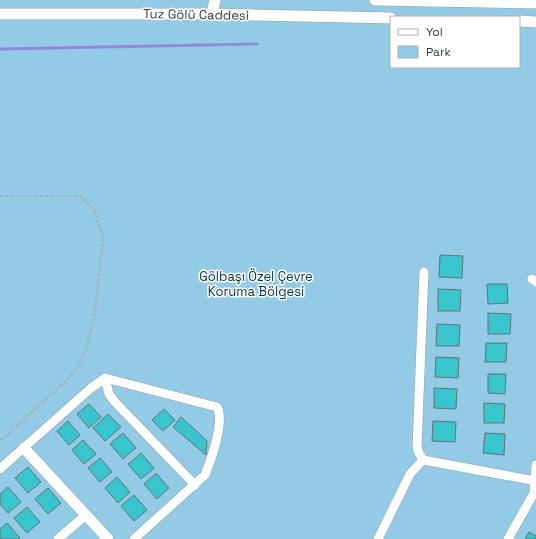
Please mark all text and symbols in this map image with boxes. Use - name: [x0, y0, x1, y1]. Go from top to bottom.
- street label: Tuz Gölü Caddesi: [143, 5, 249, 24]
- legend: [390, 16, 520, 68]
- text: Yol: [426, 24, 443, 40]
- text: Park: [426, 44, 451, 60]
- park label: Gölbaşı Özel Çevre Koruma Bölgesi: [199, 268, 313, 300]

